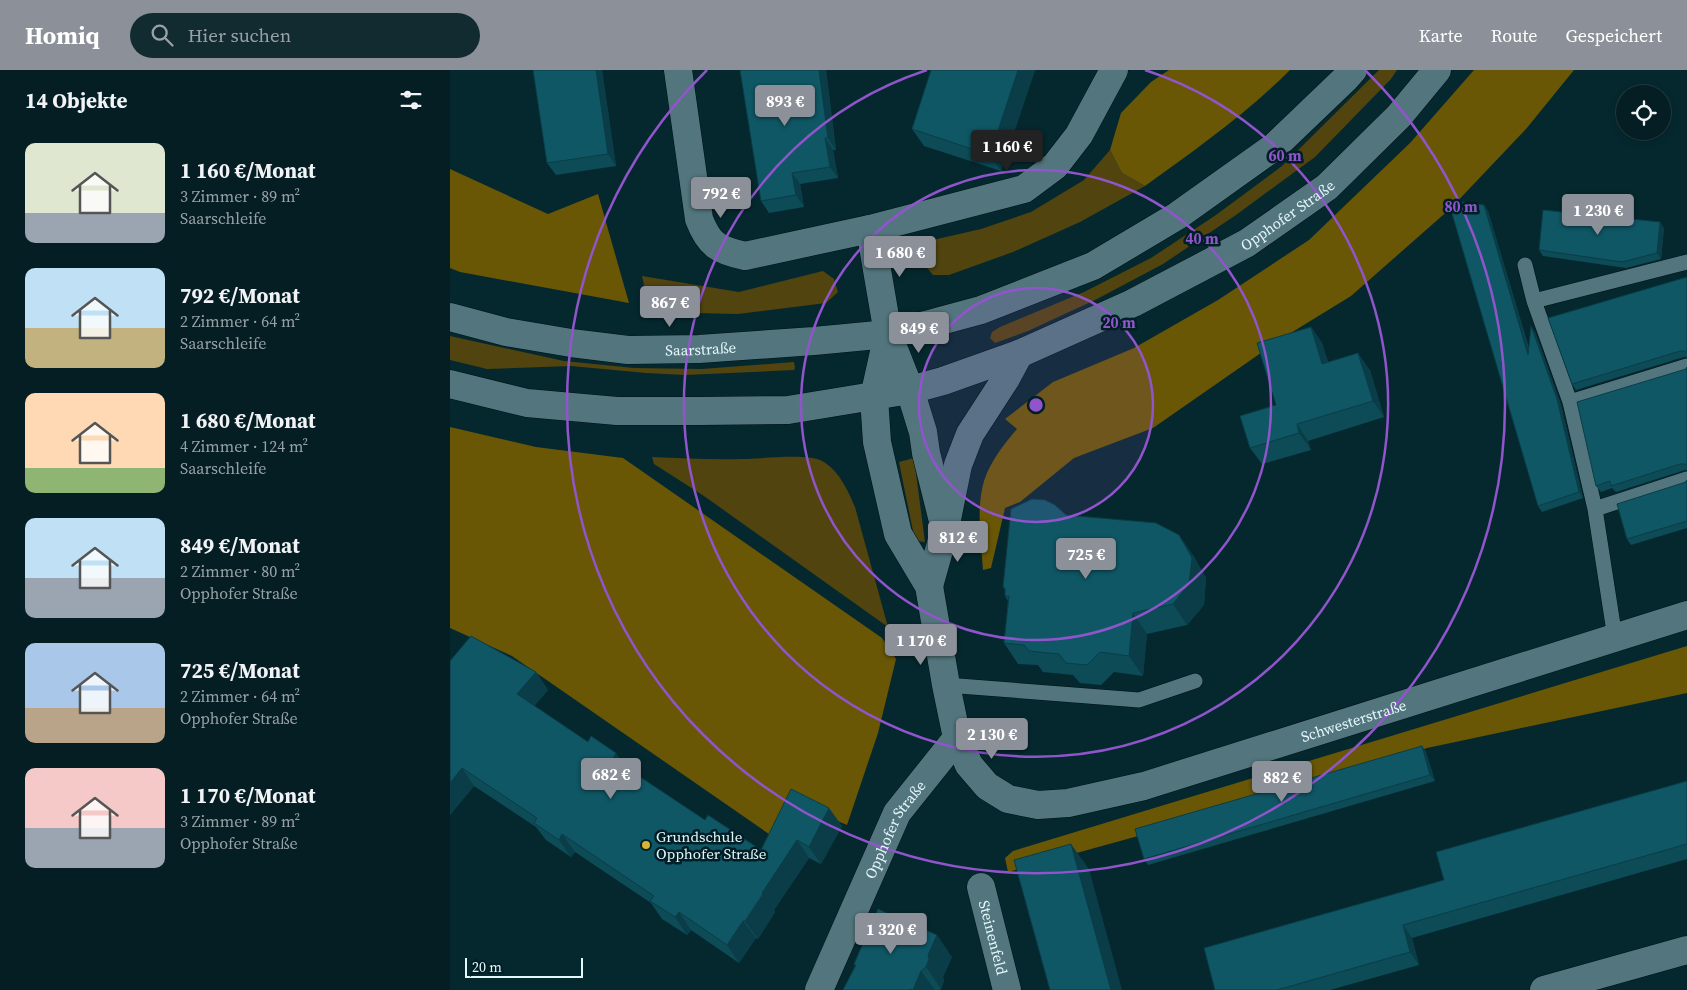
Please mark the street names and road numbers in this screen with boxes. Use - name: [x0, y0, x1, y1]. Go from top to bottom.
- street label: Opphofer Straße: [1237, 175, 1339, 255]
- street label: Saarstraße: [665, 336, 737, 360]
- street label: Schwesterstraße: [1298, 694, 1409, 747]
- street label: Opphofer Straße: [859, 775, 930, 882]
- street label: Steinenfeld: [974, 898, 1013, 977]

